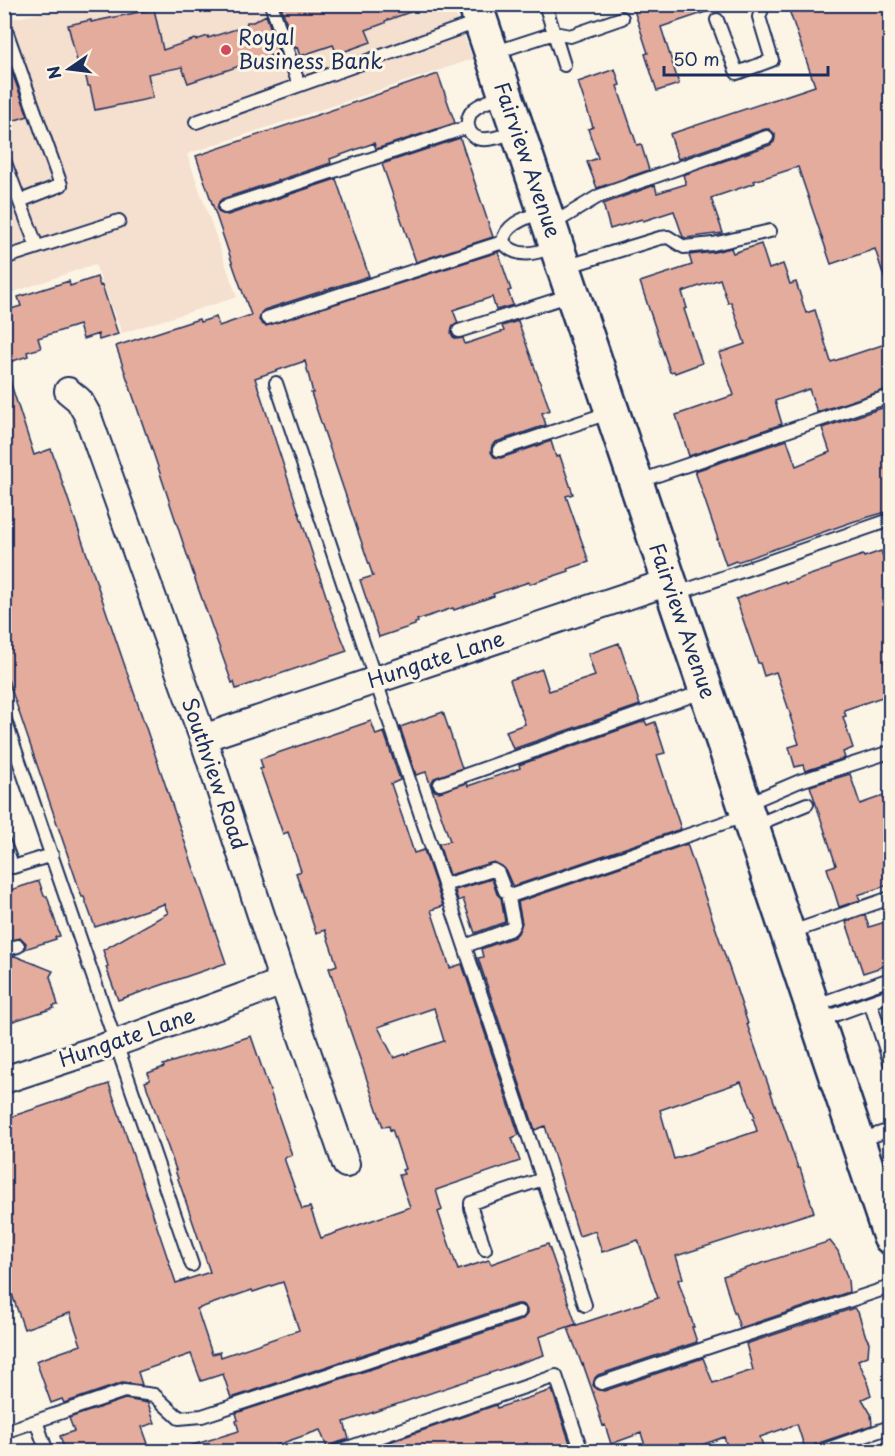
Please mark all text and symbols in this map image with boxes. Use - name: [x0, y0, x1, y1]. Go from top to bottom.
- place label: Royal Business Bank: [238, 20, 383, 76]
- north arrow: [39, 39, 99, 99]
- scale bar: [664, 39, 828, 77]
- marker: Royal Business Bank: [219, 43, 233, 57]
- text: 50 m: [673, 45, 720, 72]
- text: N: [40, 64, 67, 82]
- street label: Fairview Avenue: [487, 77, 571, 242]
- street label: Fairview Avenue: [642, 538, 726, 703]
- street label: Hungate Lane: [363, 621, 508, 695]
- street label: Southview Road: [175, 693, 257, 854]
- street label: Hungate Lane: [54, 998, 199, 1074]

